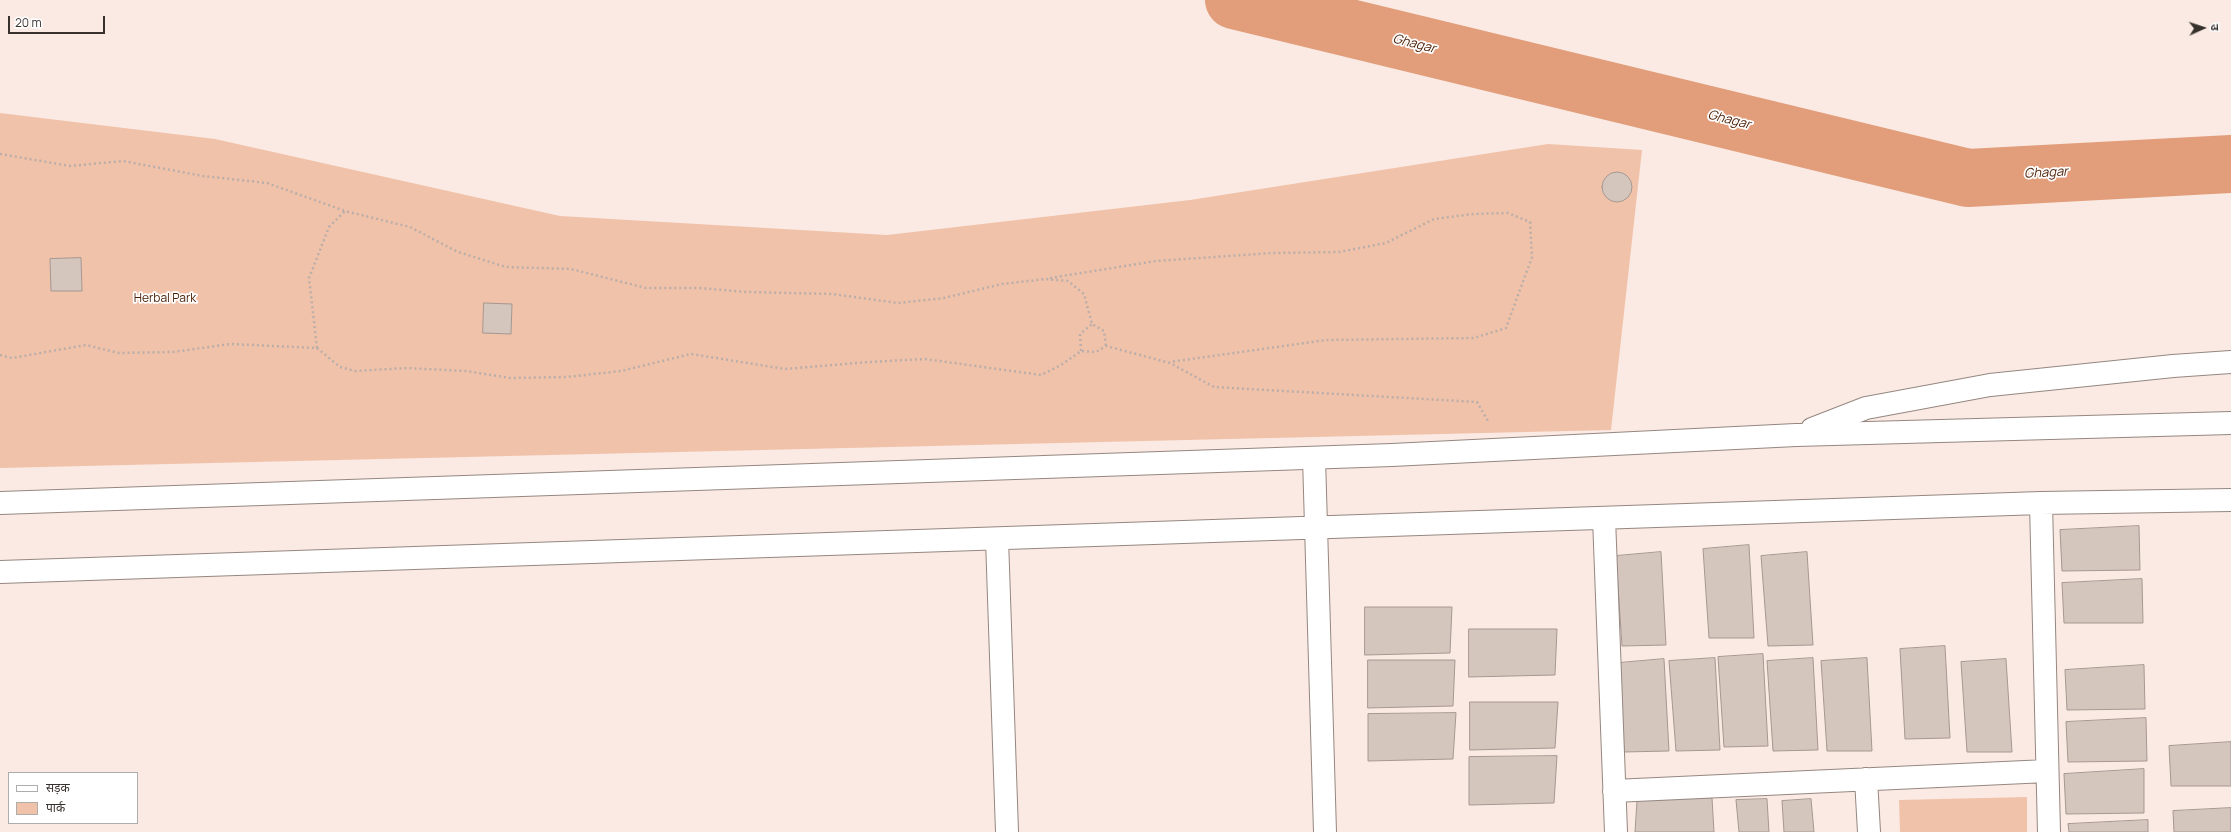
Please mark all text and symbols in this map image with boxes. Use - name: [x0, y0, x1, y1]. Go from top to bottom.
- scale bar: [10, 8, 107, 34]
- north arrow: [2183, 8, 2223, 48]
- text: 20 m: [15, 14, 42, 31]
- text: उ: [2208, 24, 2223, 31]
- water label: Ghagar: [1391, 31, 1437, 57]
- water label: Ghagar: [1706, 107, 1752, 133]
- water label: Ghagar: [2024, 164, 2068, 182]
- park label: Herbal Park: [134, 292, 196, 306]
- legend: [8, 772, 138, 824]
- text: सड़क: [46, 779, 70, 796]
- text: पार्क: [46, 799, 65, 816]

